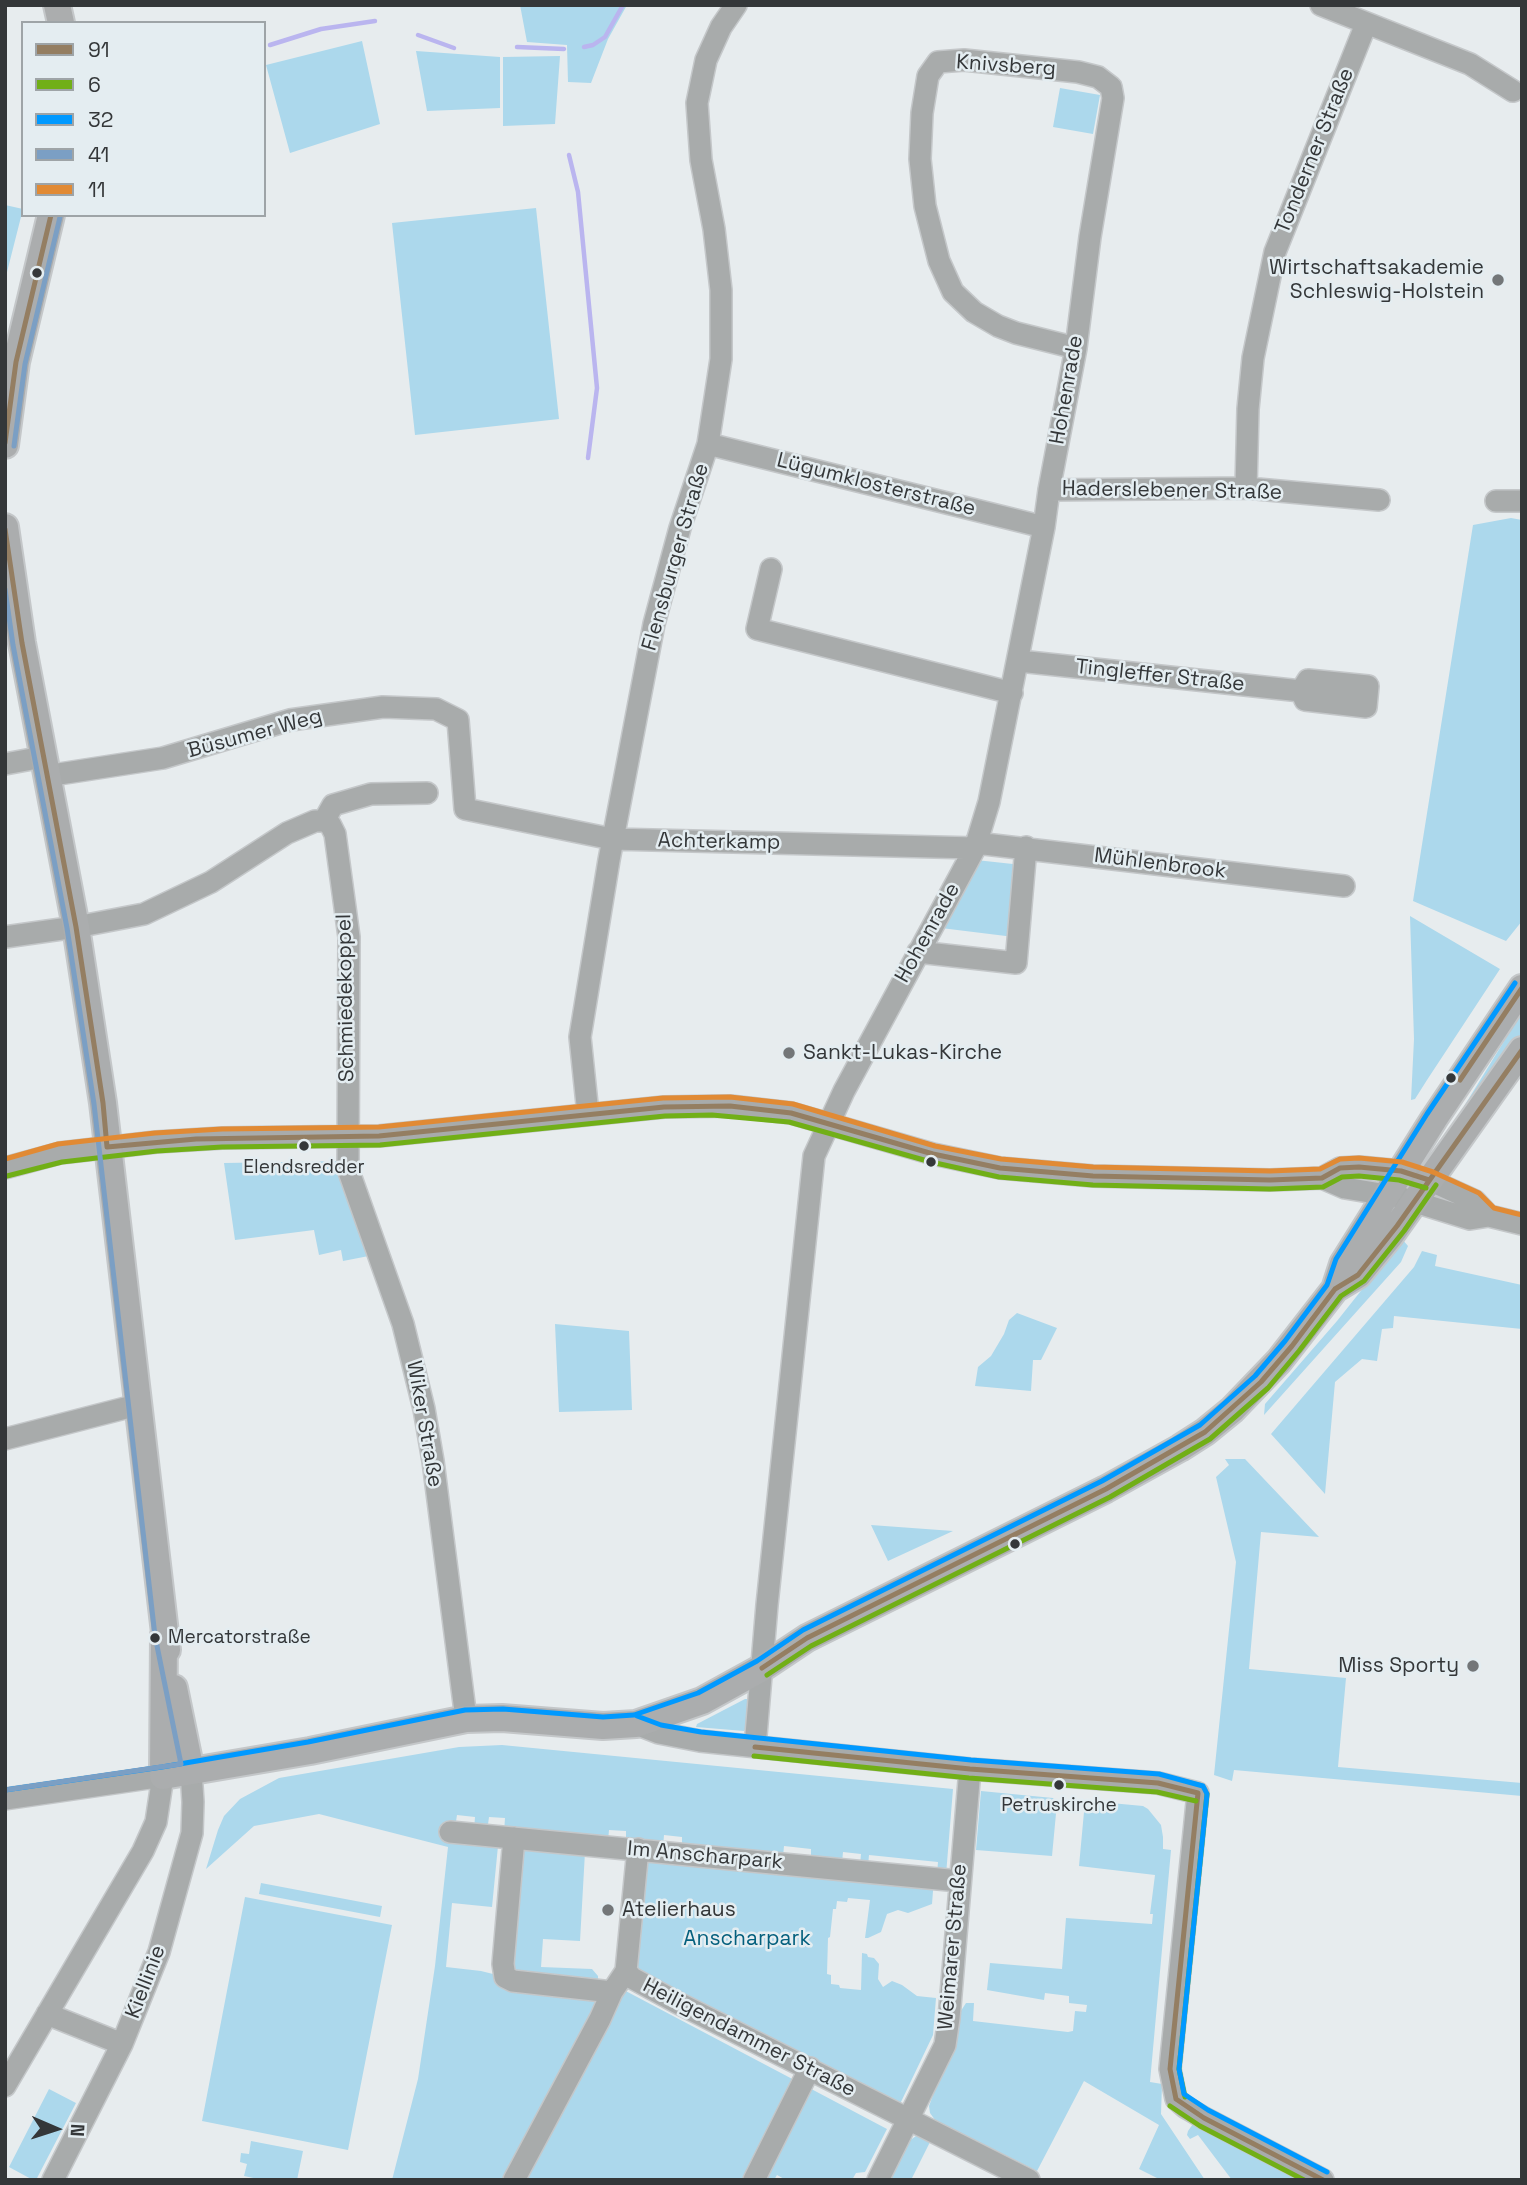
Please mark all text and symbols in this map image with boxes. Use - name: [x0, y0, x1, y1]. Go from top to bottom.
- legend: [21, 21, 266, 217]
- text: 91: [88, 36, 110, 63]
- street label: Knivsberg: [955, 50, 1057, 82]
- street label: Tonderner Straße: [1270, 65, 1360, 237]
- text: 6: [88, 71, 101, 98]
- text: 32: [88, 106, 113, 133]
- text: 41: [88, 141, 109, 168]
- text: 11: [88, 176, 106, 203]
- place label: Wirtschaftsakademie Schleswig-Holstein: [1269, 255, 1484, 305]
- unlabelled marker: [30, 266, 44, 280]
- marker: Wirtschaftsakademie Schleswig-Holstein: [1490, 272, 1506, 288]
- street label: Hohenrade: [1045, 334, 1089, 446]
- street label: Lügumklosterstraße: [774, 448, 978, 522]
- street label: Flensburger Straße: [637, 460, 715, 654]
- street label: Haderslebener Straße: [1062, 476, 1282, 506]
- street label: Tingleffer Straße: [1074, 655, 1246, 697]
- street label: Büsumer Weg: [185, 704, 325, 764]
- street label: Achterkamp: [657, 828, 781, 856]
- street label: Mühlenbrook: [1093, 843, 1227, 885]
- street label: Hohenrade: [890, 879, 966, 987]
- street label: Schmiedekoppel: [332, 914, 360, 1082]
- place label: Sankt-Lukas-Kirche: [803, 1040, 1002, 1066]
- marker: Sankt-Lukas-Kirche: [781, 1045, 797, 1061]
- unlabelled marker: [1444, 1071, 1458, 1085]
- marker: Elendsredder: [297, 1139, 311, 1153]
- unlabelled marker: [924, 1155, 938, 1169]
- place label: Elendsredder: [243, 1157, 365, 1179]
- street label: Wiker Straße: [400, 1359, 448, 1489]
- unlabelled marker: [1008, 1537, 1022, 1551]
- place label: Mercatorstraße: [168, 1627, 311, 1649]
- marker: Mercatorstraße: [148, 1631, 162, 1645]
- place label: Miss Sporty: [1338, 1653, 1459, 1679]
- marker: Miss Sporty: [1465, 1658, 1481, 1674]
- marker: Petruskirche: [1052, 1778, 1066, 1792]
- place label: Petruskirche: [1001, 1795, 1117, 1817]
- street label: Im Anscharpark: [626, 1837, 784, 1875]
- street label: Weimarer Straße: [933, 1863, 973, 2031]
- place label: Atelierhaus: [622, 1897, 736, 1923]
- marker: Atelierhaus: [600, 1902, 616, 1918]
- park label: Anscharpark: [683, 1926, 811, 1952]
- street label: Kiellinie: [121, 1942, 171, 2022]
- street label: Heiligendammer Straße: [638, 1973, 860, 2103]
- north arrow: [21, 2094, 91, 2164]
- text: N: [65, 2123, 90, 2137]

